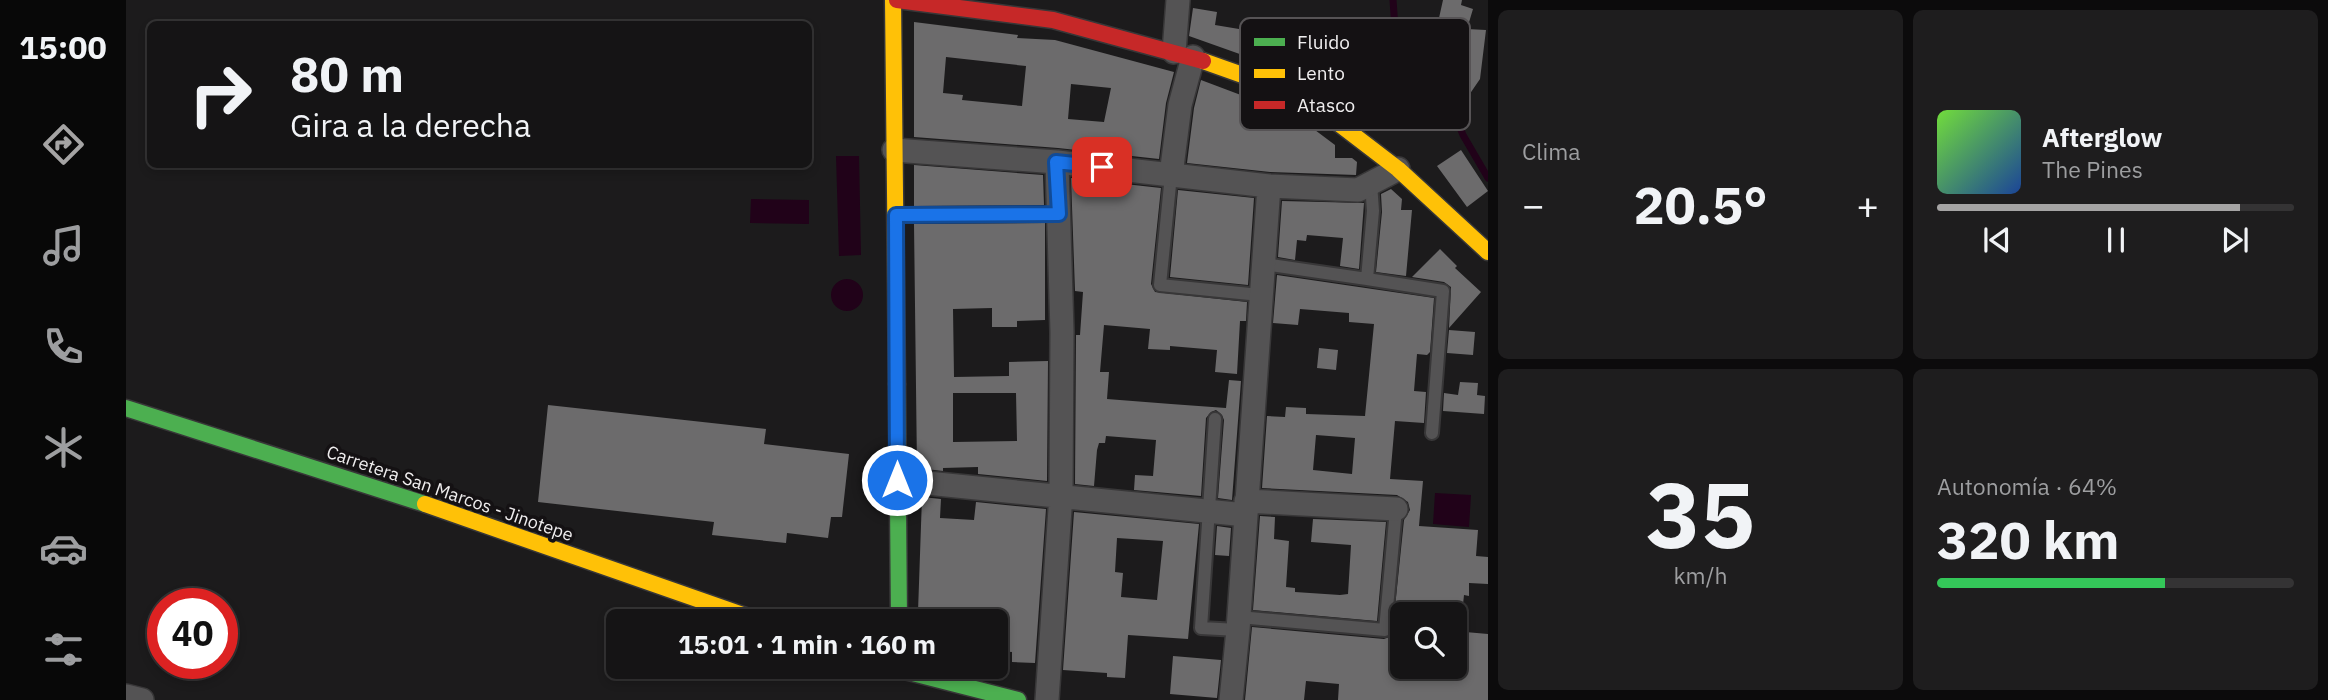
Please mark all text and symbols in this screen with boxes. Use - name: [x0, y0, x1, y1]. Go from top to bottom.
- legend: [1240, 18, 1470, 130]
- text: 15:00: [19, 26, 107, 68]
- text: Fluido: [1297, 30, 1350, 54]
- text: 80 m: [290, 42, 404, 105]
- icon: right: [175, 49, 266, 140]
- text: Lento: [1297, 61, 1345, 85]
- text: Atasco: [1297, 93, 1355, 117]
- text: Gira a la derecha: [290, 104, 531, 146]
- icon: directions: [39, 120, 88, 169]
- text: Afterglow: [2042, 120, 2162, 154]
- text: Clima: [1522, 136, 1581, 166]
- pin: [1072, 137, 1132, 197]
- icon: arrive: [1083, 148, 1121, 186]
- text: The Pines: [2042, 154, 2143, 184]
- text: 20.5°: [1633, 171, 1768, 238]
- text: −: [1522, 180, 1545, 229]
- text: +: [1856, 180, 1879, 229]
- icon: music: [39, 221, 88, 270]
- icon: previous: [1978, 221, 2016, 259]
- icon: pause: [2097, 221, 2135, 259]
- icon: next: [2216, 221, 2254, 259]
- icon: phone: [39, 322, 88, 371]
- icon: climate: [39, 423, 88, 472]
- street label: Carretera San Marcos - Jinotepe: [324, 440, 577, 546]
- position arrow: [860, 443, 934, 517]
- text: 35: [1646, 455, 1755, 573]
- text: Autonomía · 64%: [1937, 471, 2117, 501]
- text: 320 km: [1937, 506, 2119, 573]
- icon: car: [39, 524, 88, 573]
- text: km/h: [1673, 560, 1728, 590]
- speed limit sign: 40: [147, 588, 238, 679]
- map controls: [1390, 602, 1467, 679]
- button: search: [1390, 602, 1467, 679]
- icon: filters: [39, 625, 88, 674]
- text: 15:01 · 1 min · 160 m: [678, 627, 936, 661]

